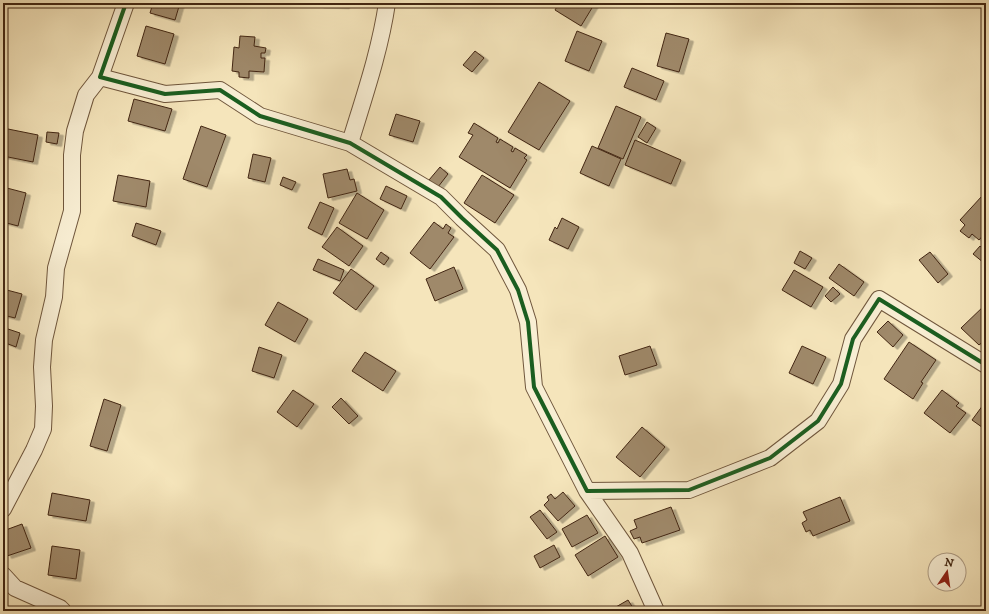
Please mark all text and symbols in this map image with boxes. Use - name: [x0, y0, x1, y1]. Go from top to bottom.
- north arrow: [927, 552, 967, 592]
- text: N: [943, 555, 955, 571]

